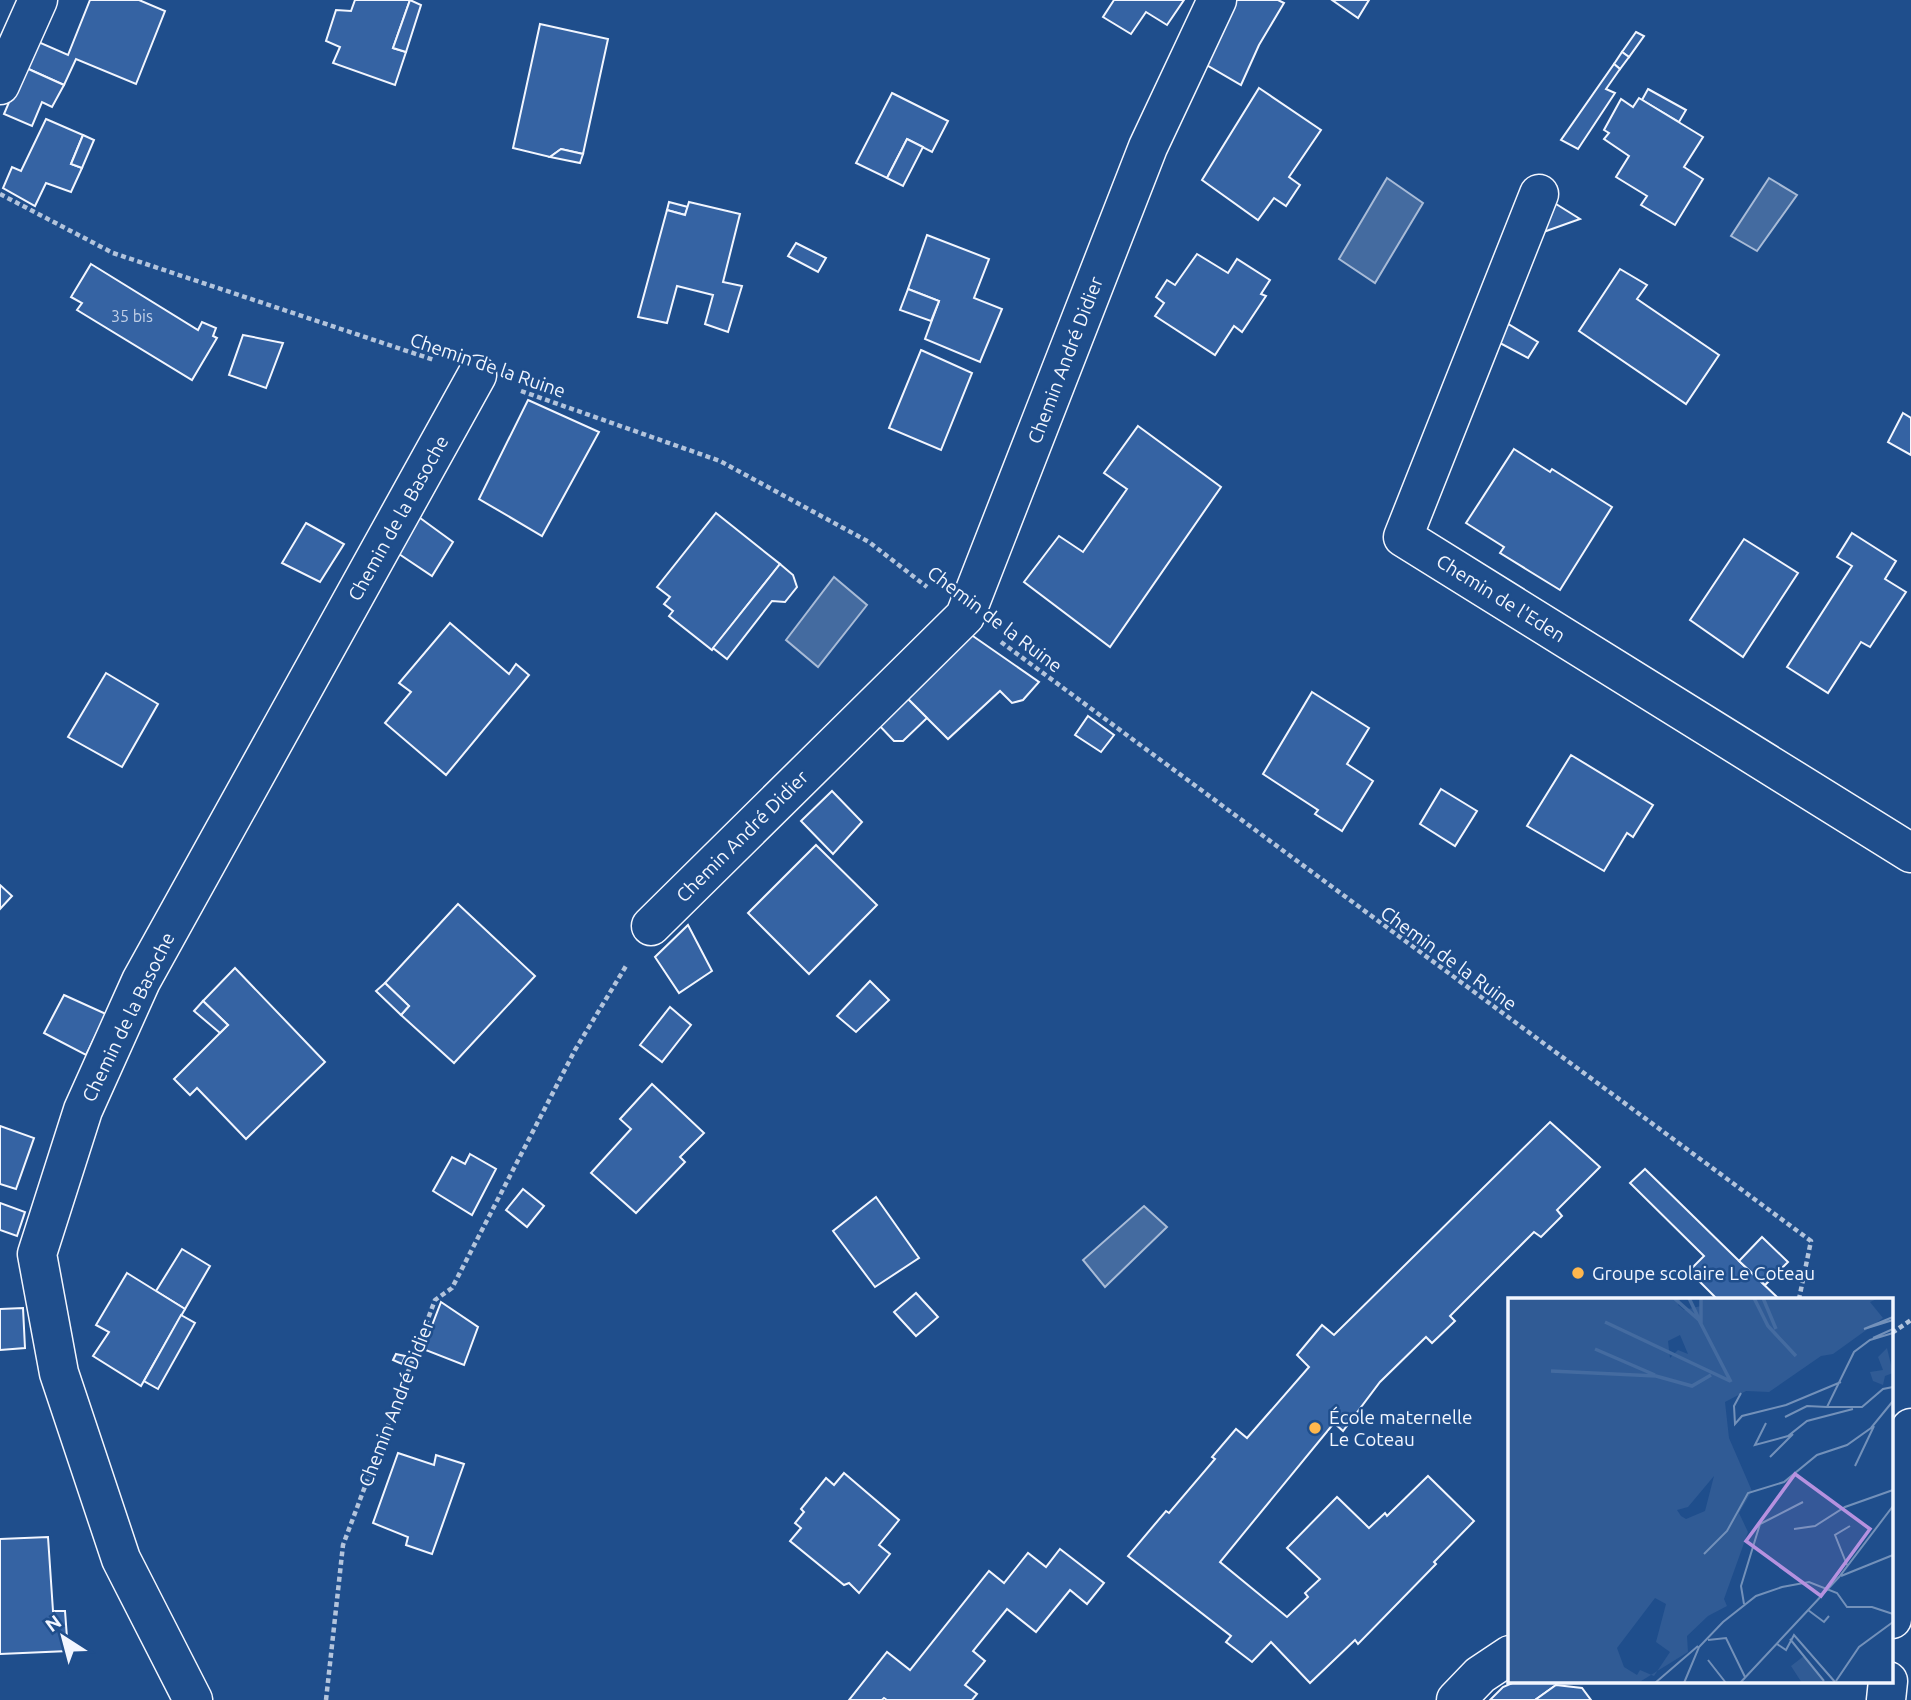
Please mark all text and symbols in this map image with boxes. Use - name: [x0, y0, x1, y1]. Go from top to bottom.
- street label: Chemin André Didier: [1023, 273, 1107, 447]
- house number: 35 bis: [111, 307, 153, 325]
- street label: Chemin de la Ruine: [407, 328, 569, 402]
- street label: Chemin de la Basoche: [343, 431, 453, 605]
- street label: Chemin de l'Eden: [1433, 550, 1569, 646]
- street label: Chemin de la Ruine: [923, 561, 1067, 677]
- street label: Chemin André Didier: [672, 766, 812, 906]
- street label: Chemin de la Ruine: [1377, 901, 1521, 1015]
- street label: Chemin de la Basoche: [77, 929, 179, 1105]
- place label: Groupe scolaire Le Coteau: [1592, 1262, 1815, 1284]
- marker: Groupe scolaire Le Coteau: [1570, 1265, 1586, 1281]
- inset map: [1508, 1298, 1894, 1682]
- street label: Chemin André Didier: [354, 1316, 438, 1490]
- place label: École maternelle Le Coteau: [1329, 1406, 1472, 1450]
- marker: École maternelle Le Coteau: [1307, 1420, 1323, 1436]
- north arrow: [28, 1602, 98, 1672]
- text: N: [41, 1610, 65, 1636]

